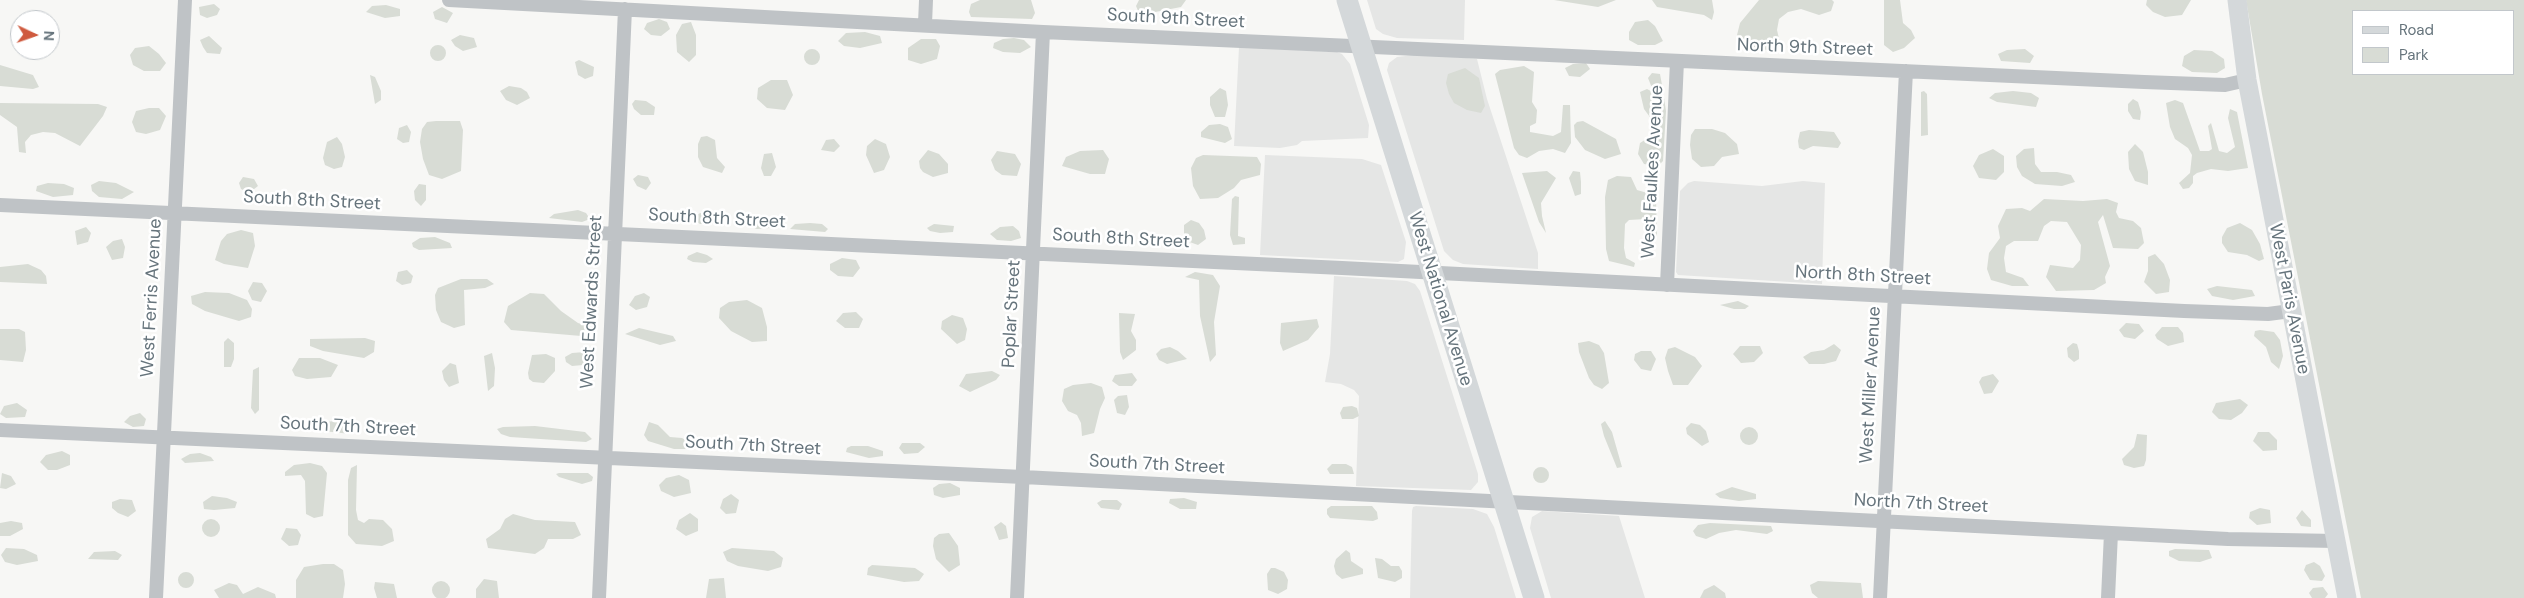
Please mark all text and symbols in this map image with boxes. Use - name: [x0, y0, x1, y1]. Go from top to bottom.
- street label: South 9th Street: [1106, 5, 1246, 33]
- north arrow: [10, 10, 60, 60]
- legend: [2352, 10, 2514, 75]
- text: Road: [2399, 20, 2434, 40]
- text: N: [40, 30, 58, 41]
- street label: North 9th Street: [1736, 35, 1874, 61]
- text: Park: [2399, 45, 2429, 65]
- street label: West Faulkes Avenue: [1638, 85, 1668, 259]
- street label: South 8th Street: [243, 187, 381, 215]
- street label: South 8th Street: [648, 205, 786, 233]
- street label: West National Avenue: [1403, 209, 1477, 389]
- street label: West Edwards Street: [577, 214, 607, 390]
- street label: West Ferris Avenue: [137, 218, 167, 378]
- street label: West Paris Avenue: [2264, 222, 2314, 376]
- street label: South 8th Street: [1052, 225, 1190, 253]
- street label: Poplar Street: [998, 259, 1026, 369]
- street label: North 8th Street: [1794, 262, 1932, 290]
- street label: West Miller Avenue: [1856, 306, 1886, 464]
- street label: South 7th Street: [279, 413, 417, 441]
- street label: South 7th Street: [684, 432, 822, 460]
- street label: South 7th Street: [1088, 451, 1226, 479]
- street label: North 7th Street: [1853, 490, 1989, 518]

